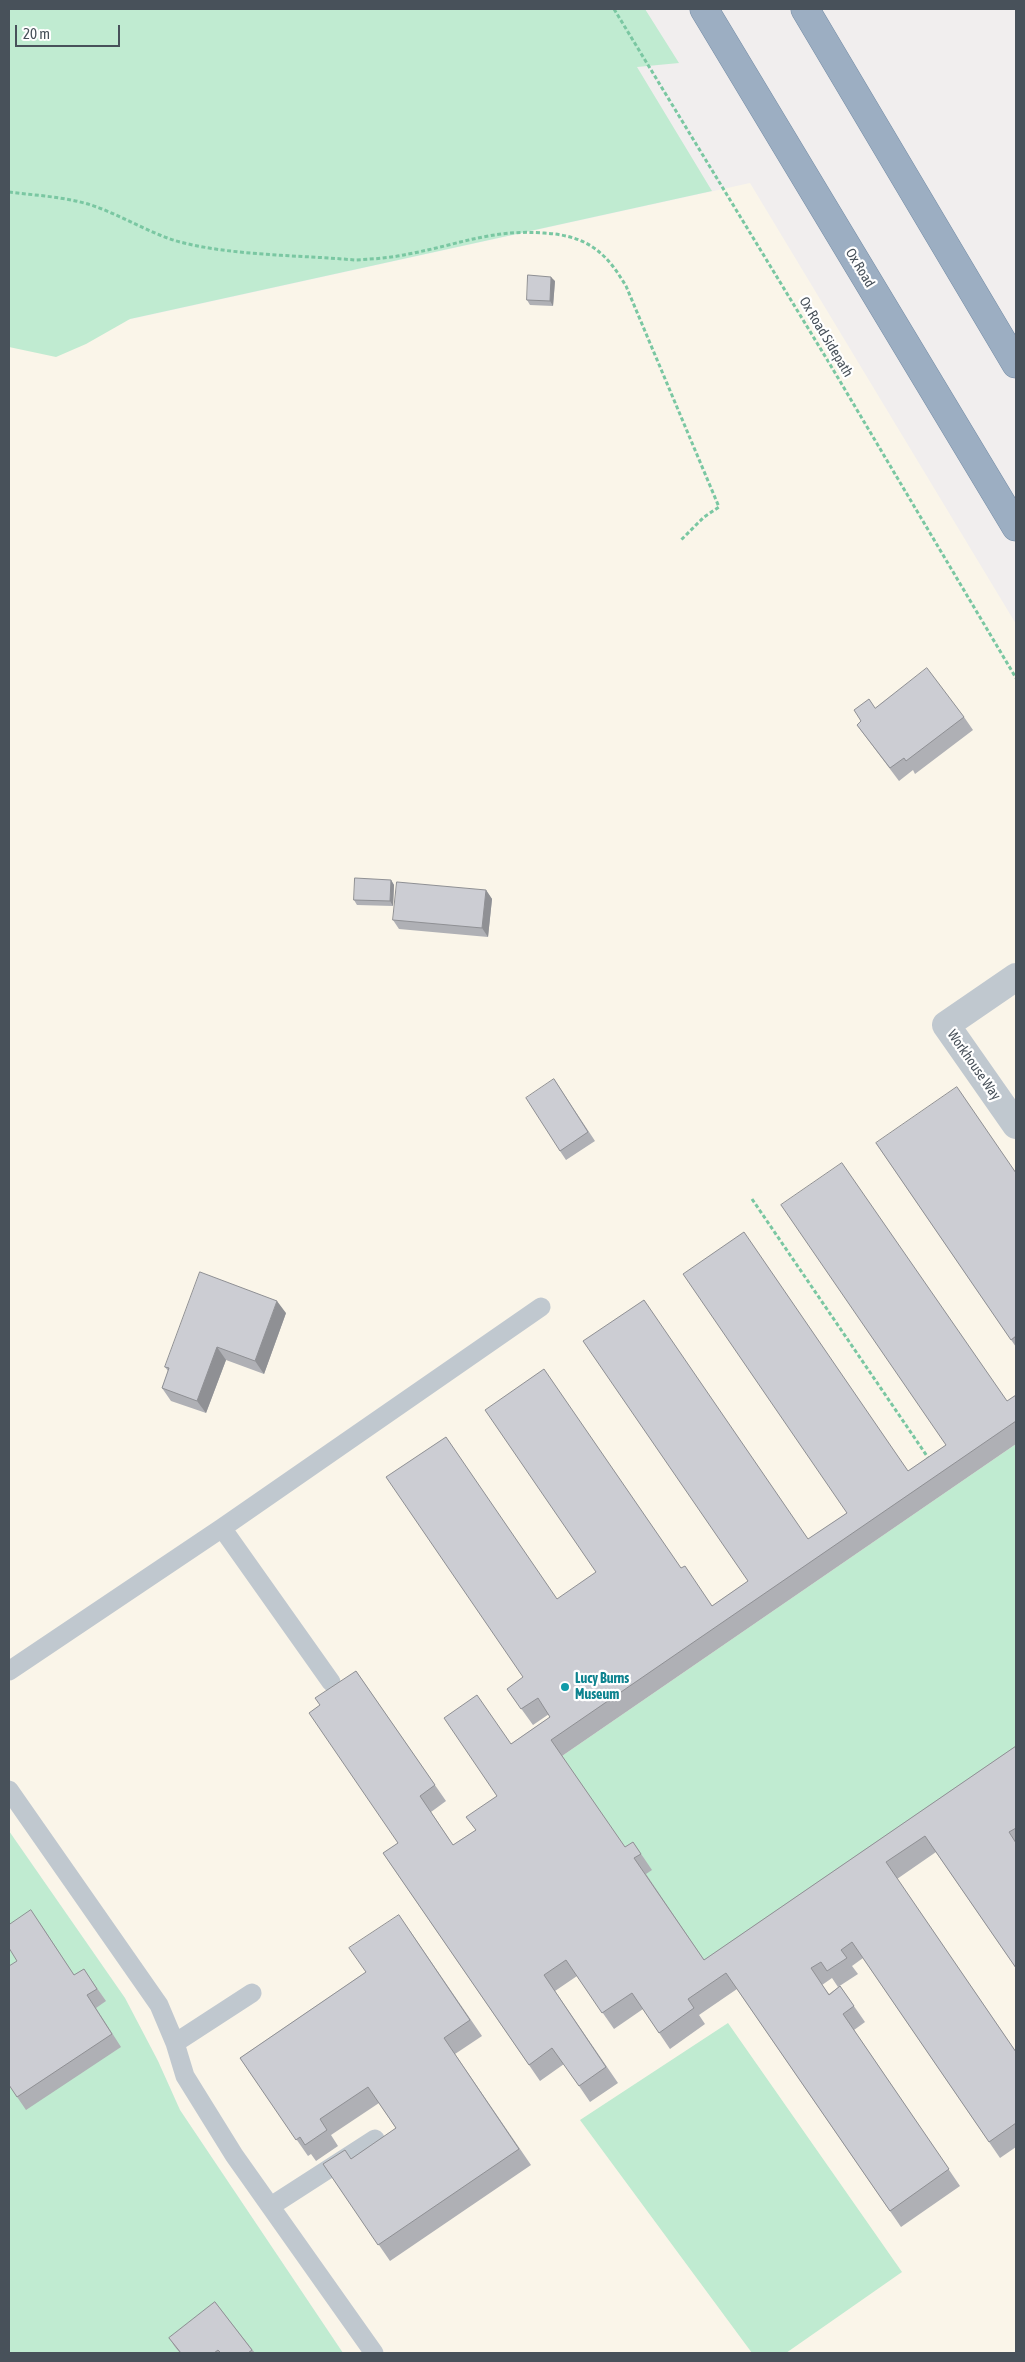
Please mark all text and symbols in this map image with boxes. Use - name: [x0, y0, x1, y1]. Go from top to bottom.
- scale bar: [18, 15, 122, 47]
- text: 20 m: [23, 25, 50, 42]
- street label: Ox Road: [842, 245, 878, 291]
- street label: Ox Road Sidepath: [796, 294, 856, 380]
- street label: Workhouse Way: [944, 1027, 1004, 1103]
- place label: Lucy Burns Museum: [575, 1671, 629, 1704]
- marker: Lucy Burns Museum: [559, 1681, 571, 1693]

